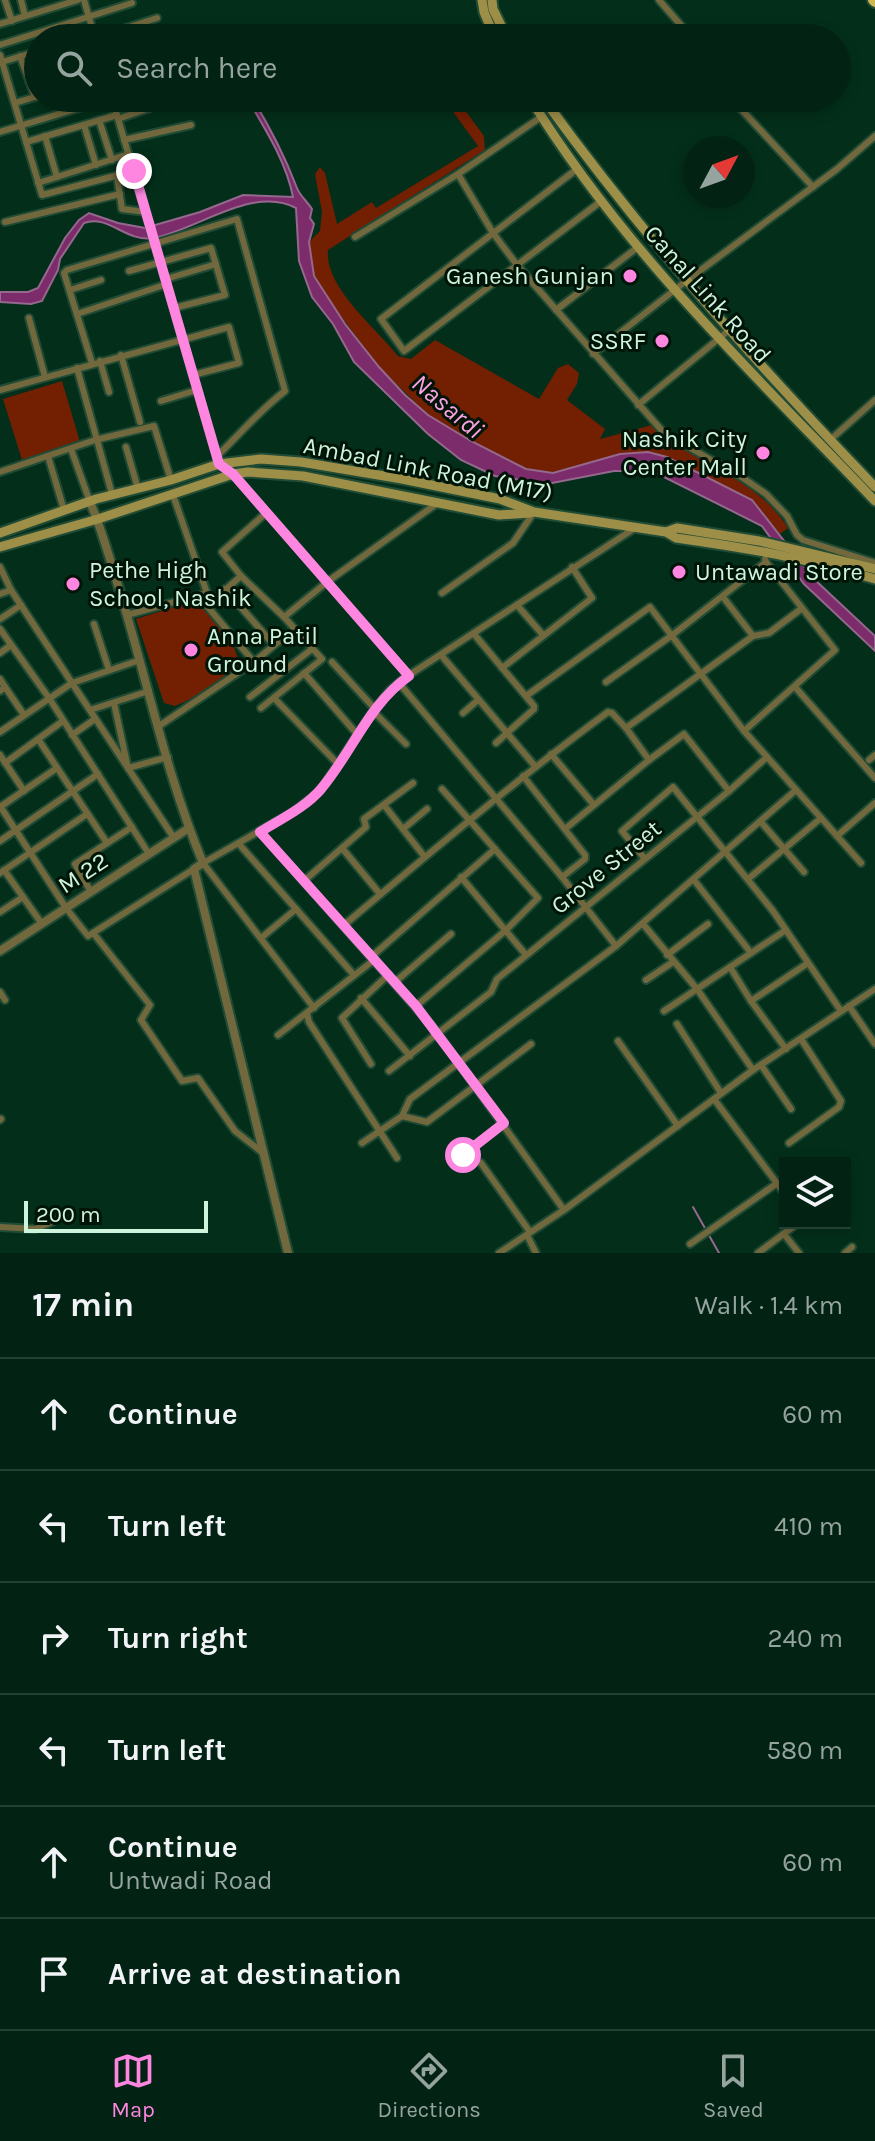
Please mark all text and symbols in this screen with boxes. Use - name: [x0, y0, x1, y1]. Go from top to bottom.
- search box: [24, 24, 851, 112]
- icon: search: [52, 46, 96, 90]
- text: Search here: [116, 50, 277, 86]
- north arrow: [683, 136, 755, 208]
- route end: [116, 153, 152, 189]
- street label: Canal Link Road: [639, 219, 777, 369]
- place label: Ganesh Gunjan: [446, 262, 614, 290]
- marker: Ganesh Gunjan: [621, 267, 639, 285]
- place label: SSRF: [590, 327, 646, 355]
- marker: SSRF: [653, 332, 671, 350]
- water label: Nasardi: [405, 367, 490, 445]
- place label: Nashik City Center Mall: [622, 425, 747, 481]
- street label: Ambad Link Road (M17): [301, 431, 555, 507]
- marker: Nashik City Center Mall: [754, 444, 772, 462]
- place label: Pethe High School, Nashik: [89, 556, 251, 612]
- place label: Untawadi Store: [695, 558, 863, 586]
- marker: Untawadi Store: [670, 563, 688, 581]
- marker: Pethe High School, Nashik: [64, 575, 82, 593]
- place label: Anna Patil Ground: [207, 622, 318, 678]
- marker: Anna Patil Ground: [182, 641, 200, 659]
- street label: Grove Street: [545, 814, 667, 920]
- street label: M 22: [53, 847, 113, 899]
- route start: [445, 1137, 481, 1173]
- map controls: [779, 1157, 851, 1229]
- button: layers: [779, 1157, 851, 1229]
- scale bar: [24, 1197, 208, 1233]
- text: 200 m: [36, 1202, 101, 1228]
- text: 17 min: [32, 1285, 134, 1325]
- text: Walk · 1.4 km: [694, 1290, 843, 1321]
- icon: ahead: [32, 1392, 76, 1436]
- text: Continue: [108, 1396, 238, 1432]
- text: 60 m: [782, 1399, 843, 1430]
- icon: left: [32, 1504, 76, 1548]
- text: Turn left: [108, 1508, 226, 1544]
- text: 410 m: [774, 1511, 843, 1542]
- icon: right: [32, 1616, 76, 1660]
- text: Turn right: [108, 1620, 248, 1656]
- text: 240 m: [767, 1623, 843, 1654]
- icon: left: [32, 1728, 76, 1772]
- text: Turn left: [108, 1732, 226, 1768]
- text: 580 m: [766, 1735, 843, 1766]
- text: Continue: [108, 1829, 238, 1865]
- icon: ahead: [32, 1840, 76, 1884]
- text: 60 m: [782, 1847, 843, 1878]
- text: Untwadi Road: [108, 1865, 273, 1896]
- icon: arrive: [32, 1952, 76, 1996]
- text: Arrive at destination: [108, 1956, 402, 1992]
- tab: Map: [111, 2049, 155, 2123]
- tab: Directions: [377, 2049, 481, 2123]
- tab: Saved: [703, 2049, 764, 2123]

